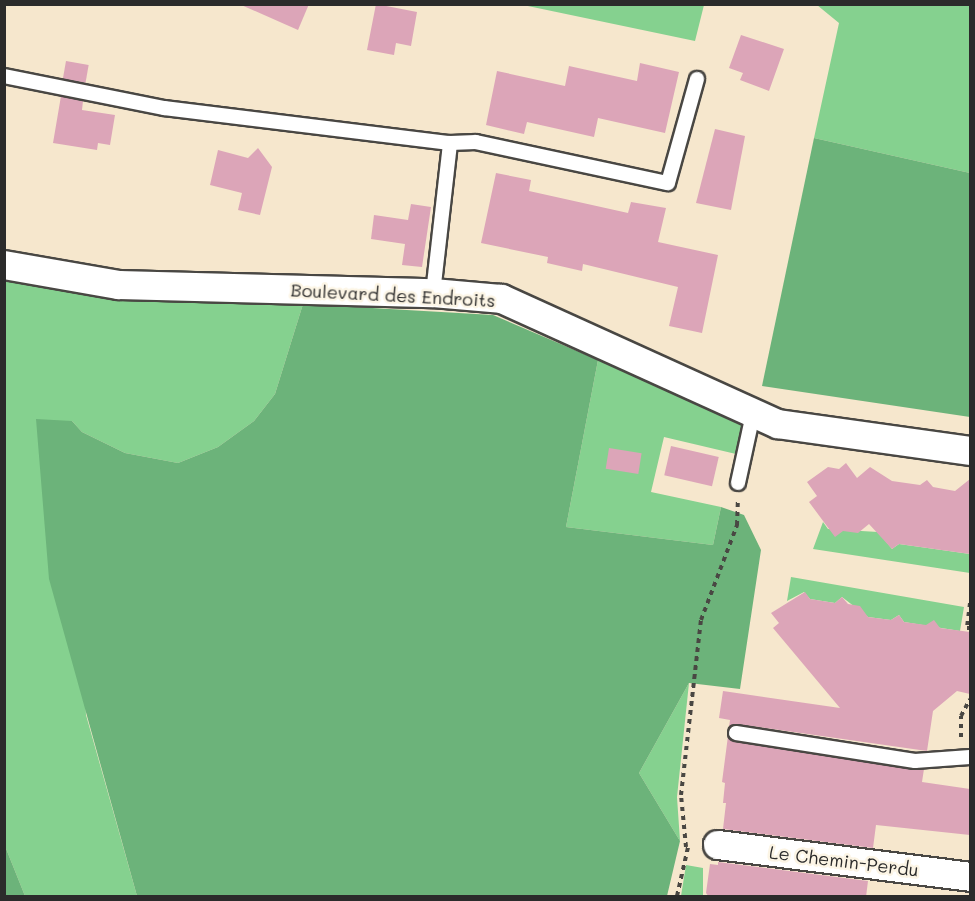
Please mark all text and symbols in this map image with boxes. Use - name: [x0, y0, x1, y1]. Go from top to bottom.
- street label: Boulevard des Endroits: [290, 279, 496, 311]
- street label: Le Chemin-Perdu: [768, 841, 920, 881]

